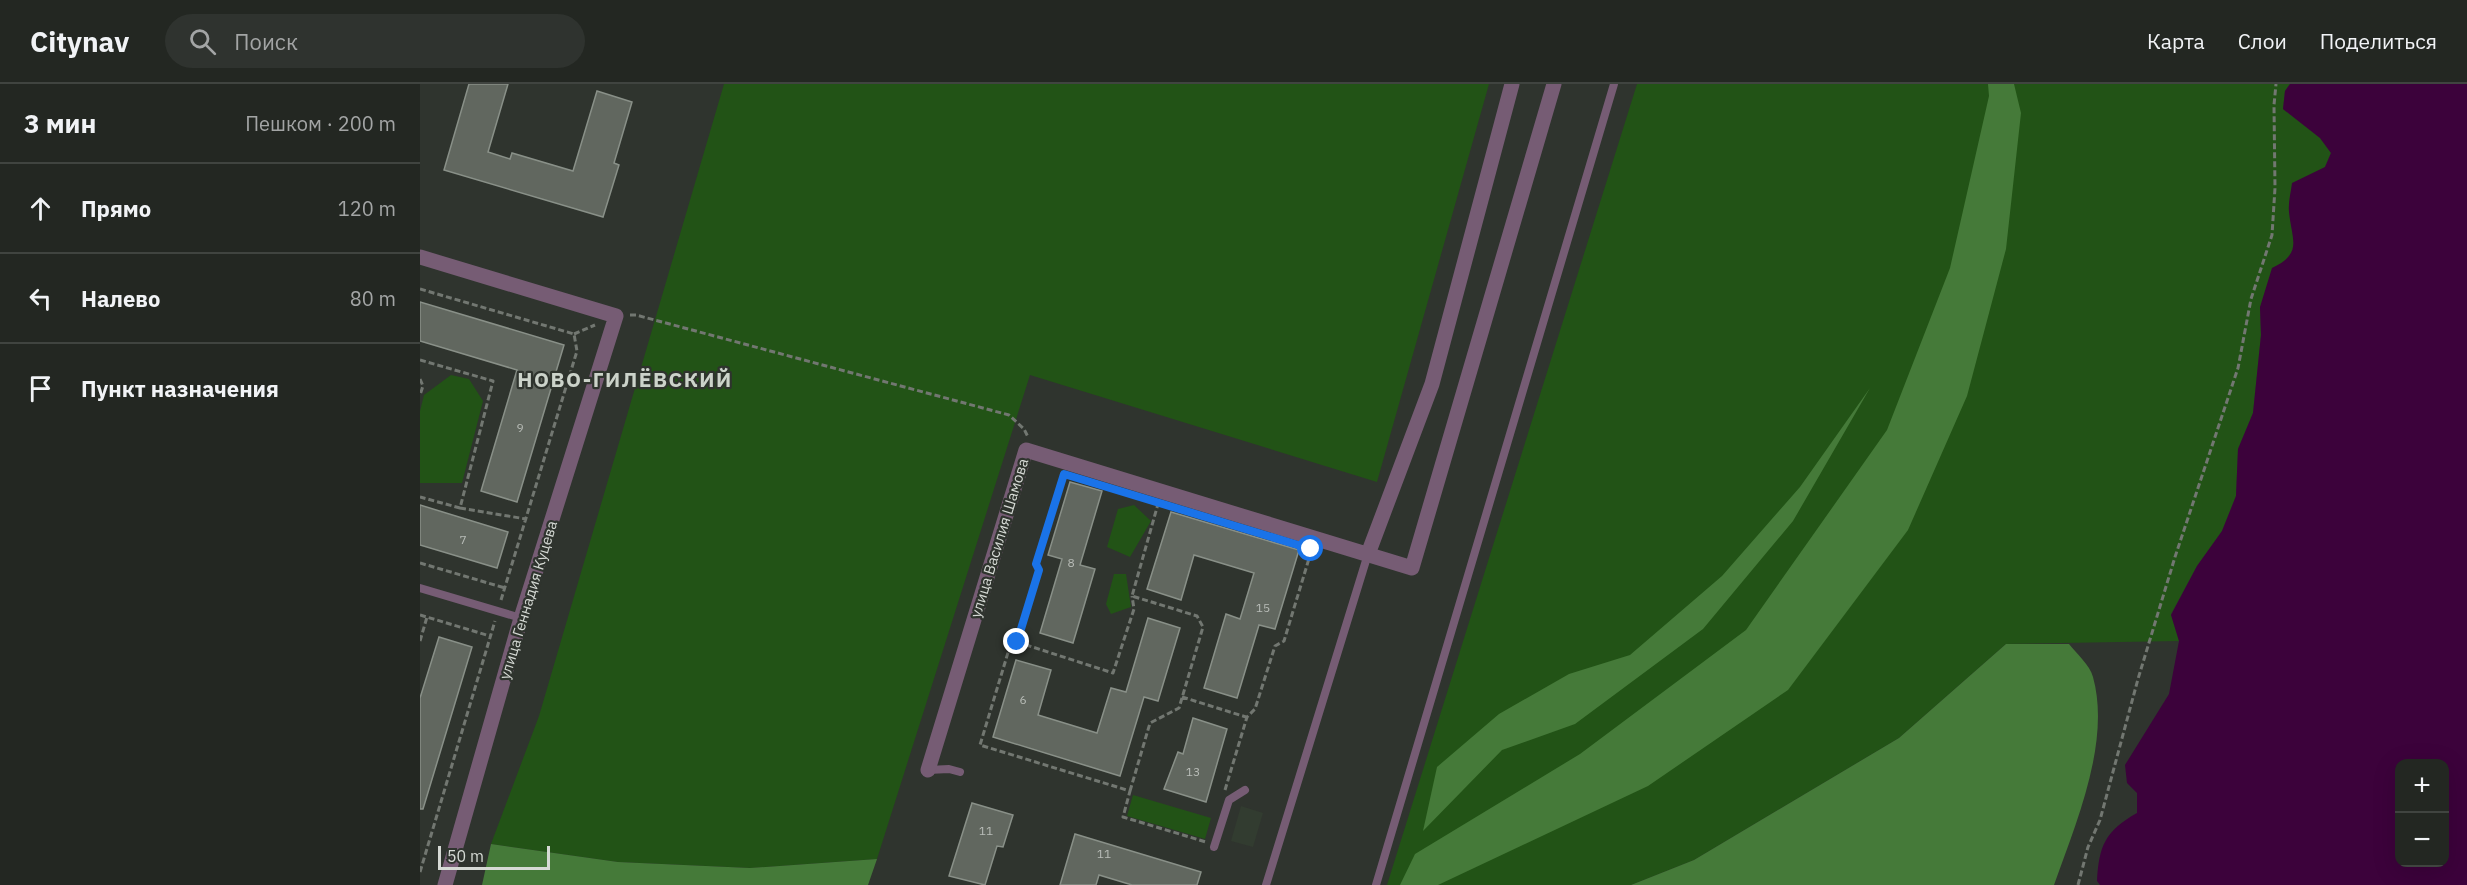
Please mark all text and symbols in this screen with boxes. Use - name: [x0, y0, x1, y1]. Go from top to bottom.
- search box: [165, 14, 585, 68]
- text: Citynav: [30, 23, 129, 60]
- icon: search: [186, 25, 219, 58]
- text: Поиск: [234, 27, 298, 56]
- text: Карта: [2147, 27, 2205, 55]
- text: Слои: [2238, 27, 2287, 55]
- text: Поделиться: [2320, 27, 2437, 55]
- text: 3 мин: [24, 106, 96, 140]
- text: Пешком · 200 m: [245, 110, 396, 137]
- icon: ahead: [24, 192, 57, 225]
- text: Прямо: [81, 194, 151, 223]
- text: 120 m: [338, 195, 396, 222]
- icon: left: [24, 282, 57, 315]
- text: Налево: [81, 284, 160, 313]
- text: 80 m: [350, 285, 396, 312]
- district label: НОВО-ГИЛЁВСКИЙ: [517, 365, 733, 393]
- icon: arrive: [24, 372, 57, 405]
- text: Пункт назначения: [81, 374, 279, 403]
- house number: 9: [516, 420, 524, 435]
- street label: улица Василия Шамова: [966, 456, 1032, 620]
- street label: улица Геннадия Куцева: [495, 518, 561, 682]
- house number: 7: [459, 532, 467, 547]
- route start: [1297, 535, 1323, 561]
- house number: 8: [1067, 555, 1075, 570]
- house number: 15: [1256, 600, 1270, 615]
- route end: [1003, 628, 1029, 654]
- house number: 6: [1019, 692, 1027, 707]
- map controls: [2395, 759, 2449, 867]
- button: +: [2395, 759, 2449, 813]
- house number: 13: [1186, 764, 1200, 779]
- button: −: [2395, 813, 2449, 867]
- house number: 11: [979, 823, 993, 838]
- scale bar: [438, 843, 550, 870]
- text: 50 m: [447, 846, 484, 866]
- house number: 11: [1097, 846, 1111, 861]

